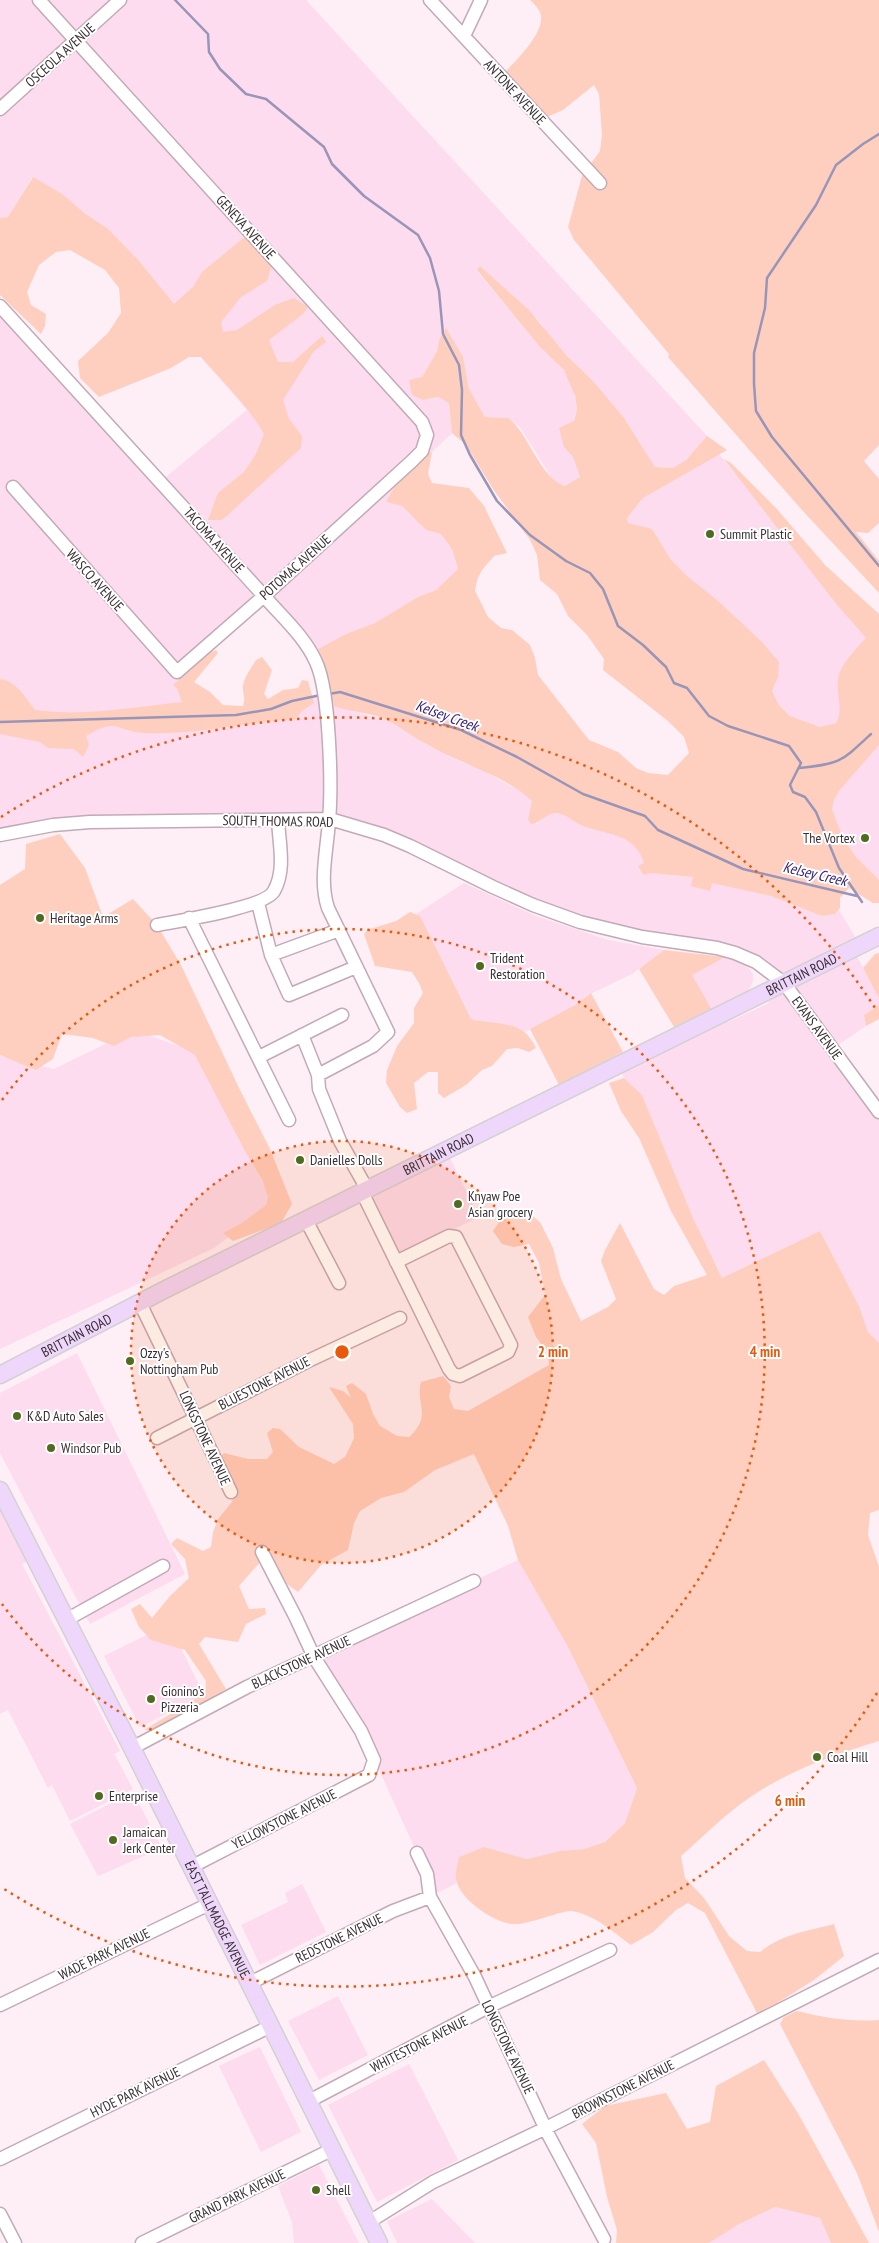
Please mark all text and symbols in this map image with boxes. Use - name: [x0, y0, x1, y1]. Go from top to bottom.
- street label: OSCEOLA AVENUE: [21, 19, 99, 91]
- street label: ANTONE AVENUE: [480, 55, 550, 129]
- street label: GENEVA AVENUE: [212, 191, 280, 263]
- street label: TACOMA AVENUE: [180, 503, 248, 577]
- place label: Summit Plastic: [720, 525, 792, 543]
- marker: Summit Plastic: [704, 528, 716, 540]
- street label: POTOMAC AVENUE: [256, 530, 334, 604]
- street label: WASCO AVENUE: [62, 545, 128, 615]
- water label: Kelsey Creek: [413, 696, 483, 736]
- street label: SOUTH THOMAS ROAD: [222, 811, 334, 831]
- place label: The Vortex: [803, 829, 855, 847]
- marker: The Vortex: [859, 832, 871, 844]
- water label: Kelsey Creek: [781, 857, 851, 891]
- place label: Heritage Arms: [50, 909, 119, 927]
- marker: Heritage Arms: [34, 912, 46, 924]
- place label: Trident Restoration: [490, 949, 545, 983]
- street label: BRITTAIN ROAD: [763, 949, 840, 1000]
- marker: Trident Restoration: [474, 960, 486, 972]
- street label: EVANS AVENUE: [788, 993, 846, 1063]
- street label: BRITTAIN ROAD: [400, 1129, 477, 1179]
- place label: Danielles Dolls: [310, 1151, 383, 1169]
- marker: Danielles Dolls: [294, 1154, 306, 1166]
- place label: Knyaw Poe Asian grocery: [468, 1187, 533, 1221]
- marker: Knyaw Poe Asian grocery: [452, 1198, 464, 1210]
- street label: BRITTAIN ROAD: [38, 1310, 115, 1361]
- text: 2 min: [538, 1342, 568, 1361]
- text: 4 min: [750, 1342, 780, 1361]
- centre of rings: [333, 1343, 351, 1361]
- place label: Ozzy's Nottingham Pub: [140, 1344, 218, 1378]
- street label: BLUESTONE AVENUE: [215, 1352, 313, 1414]
- marker: Ozzy's Nottingham Pub: [124, 1355, 136, 1367]
- street label: LONGSTONE AVENUE: [175, 1388, 235, 1488]
- place label: K&D Auto Sales: [27, 1407, 104, 1425]
- marker: K&D Auto Sales: [11, 1410, 23, 1422]
- place label: Windsor Pub: [61, 1439, 121, 1457]
- marker: Windsor Pub: [45, 1442, 57, 1454]
- street label: BLACKSTONE AVENUE: [249, 1631, 353, 1693]
- place label: Gionino's Pizzeria: [161, 1682, 205, 1716]
- marker: Gionino's Pizzeria: [145, 1693, 157, 1705]
- place label: Coal Hill: [827, 1748, 869, 1766]
- marker: Coal Hill: [811, 1751, 823, 1763]
- street label: YELLOWSTONE AVENUE: [229, 1785, 339, 1853]
- place label: Enterprise: [109, 1787, 158, 1805]
- marker: Enterprise: [93, 1790, 105, 1802]
- text: 6 min: [775, 1791, 805, 1810]
- place label: Jamaican Jerk Center: [122, 1823, 176, 1857]
- marker: Jamaican Jerk Center: [107, 1834, 119, 1846]
- street label: EAST TALLMADGE AVENUE: [181, 1857, 254, 1981]
- street label: REDSTONE AVENUE: [292, 1909, 386, 1967]
- street label: WADE PARK AVENUE: [55, 1924, 153, 1984]
- street label: LONGSTONE AVENUE: [478, 1997, 538, 2097]
- street label: WHITESTONE AVENUE: [367, 2012, 471, 2076]
- street label: BROWNSTONE AVENUE: [569, 2055, 677, 2123]
- street label: HYDE PARK AVENUE: [87, 2063, 183, 2121]
- street label: GRAND PARK AVENUE: [186, 2165, 288, 2227]
- place label: Shell: [326, 2181, 351, 2199]
- marker: Shell: [310, 2184, 322, 2196]

